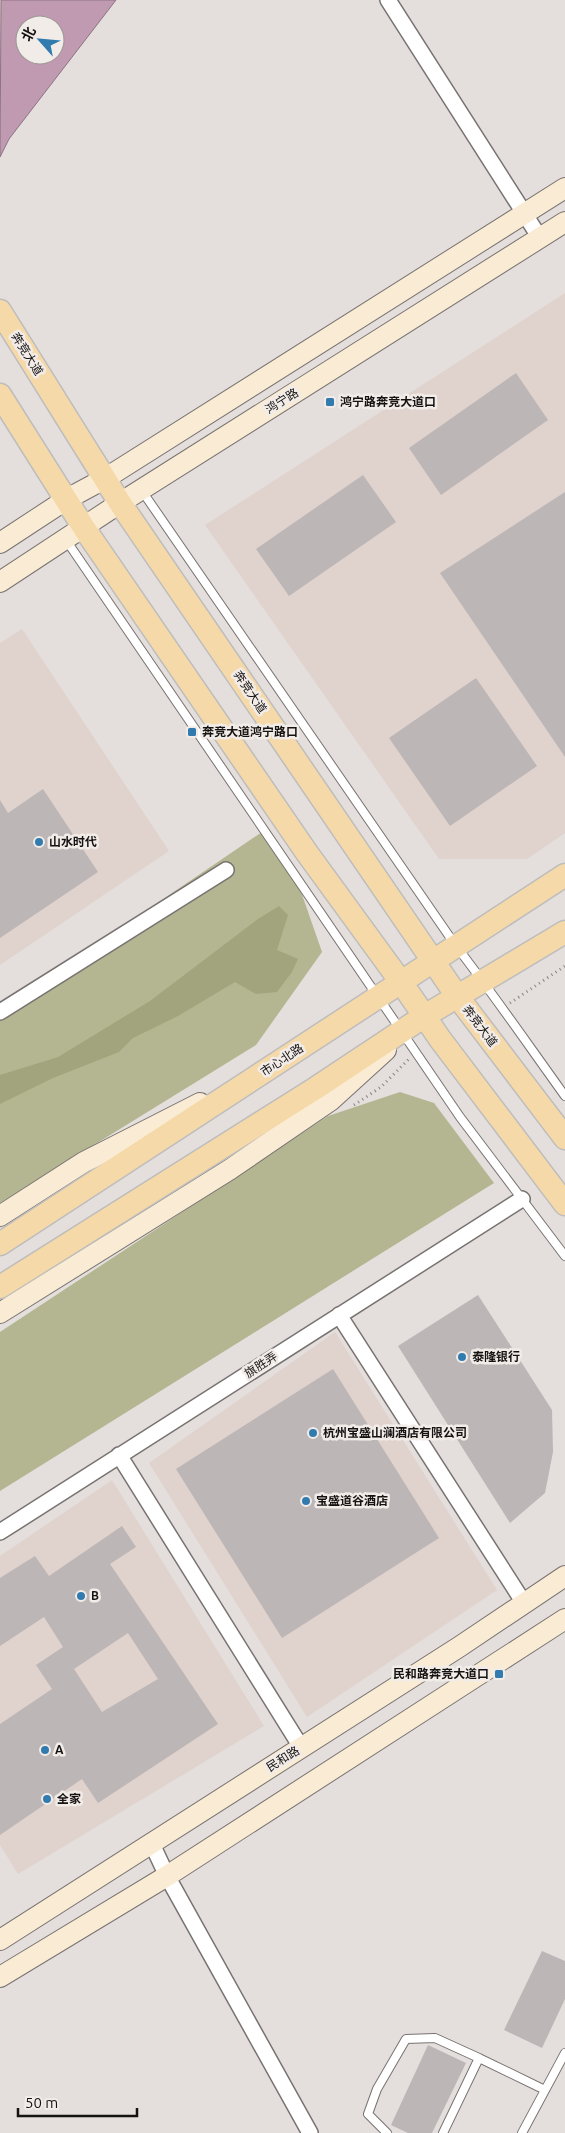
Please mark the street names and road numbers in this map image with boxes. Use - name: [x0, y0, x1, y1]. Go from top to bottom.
- street label: 奔竞大道: [9, 330, 46, 378]
- street label: 鸿宁路: [263, 386, 300, 416]
- street label: 奔竞大道: [232, 668, 269, 715]
- street label: 奔竞大道: [461, 1003, 500, 1049]
- street label: 市心北路: [258, 1041, 305, 1078]
- street label: 旗胜弄: [242, 1349, 279, 1380]
- street label: 民和路: [264, 1744, 301, 1774]

